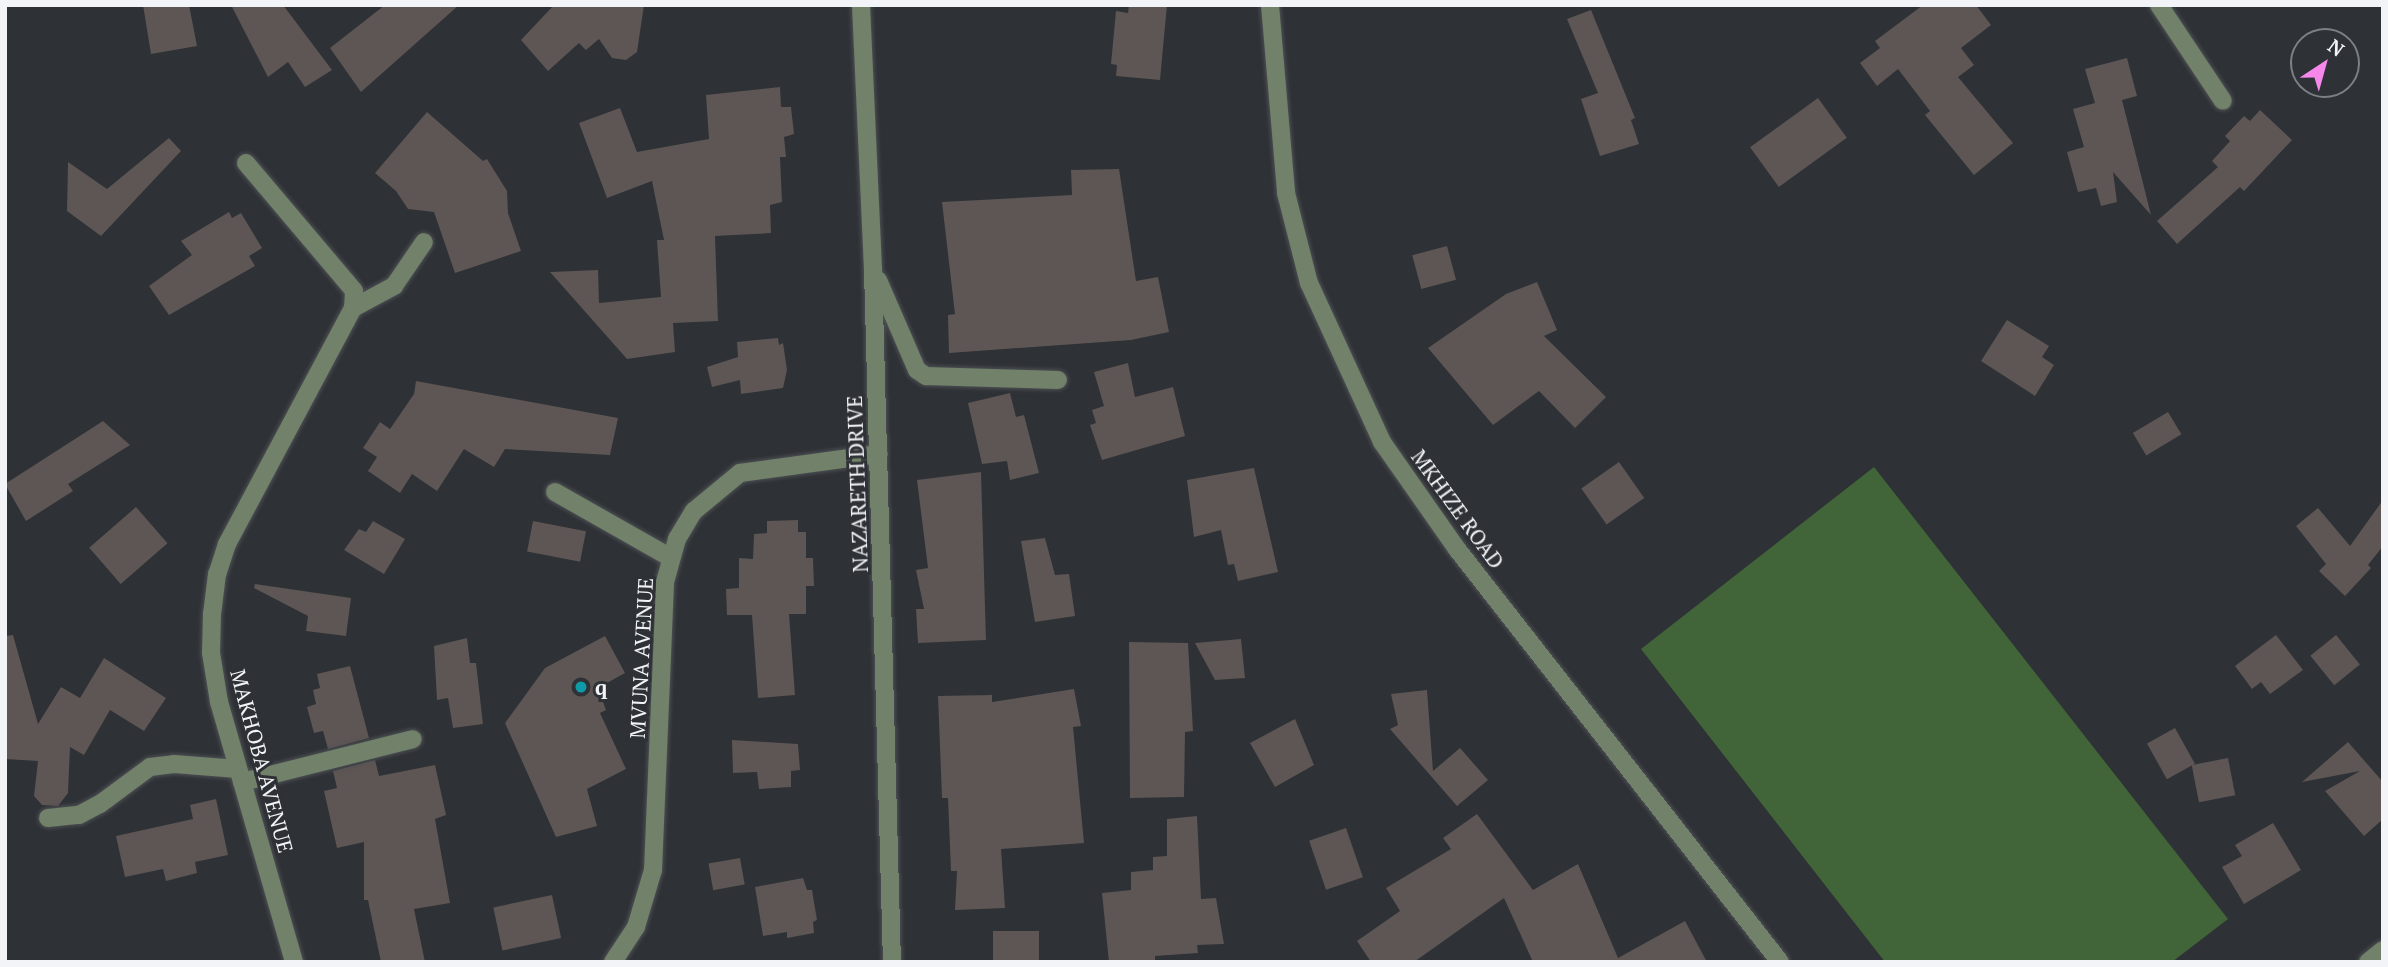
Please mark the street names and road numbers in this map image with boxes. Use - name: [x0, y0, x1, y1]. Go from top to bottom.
- street label: NAZARETH DRIVE: [841, 395, 873, 573]
- street label: MKHIZE ROAD: [1406, 445, 1510, 573]
- street label: MVUNA AVENUE: [624, 576, 658, 740]
- street label: MAKHOBA AVENUE: [225, 666, 299, 856]

